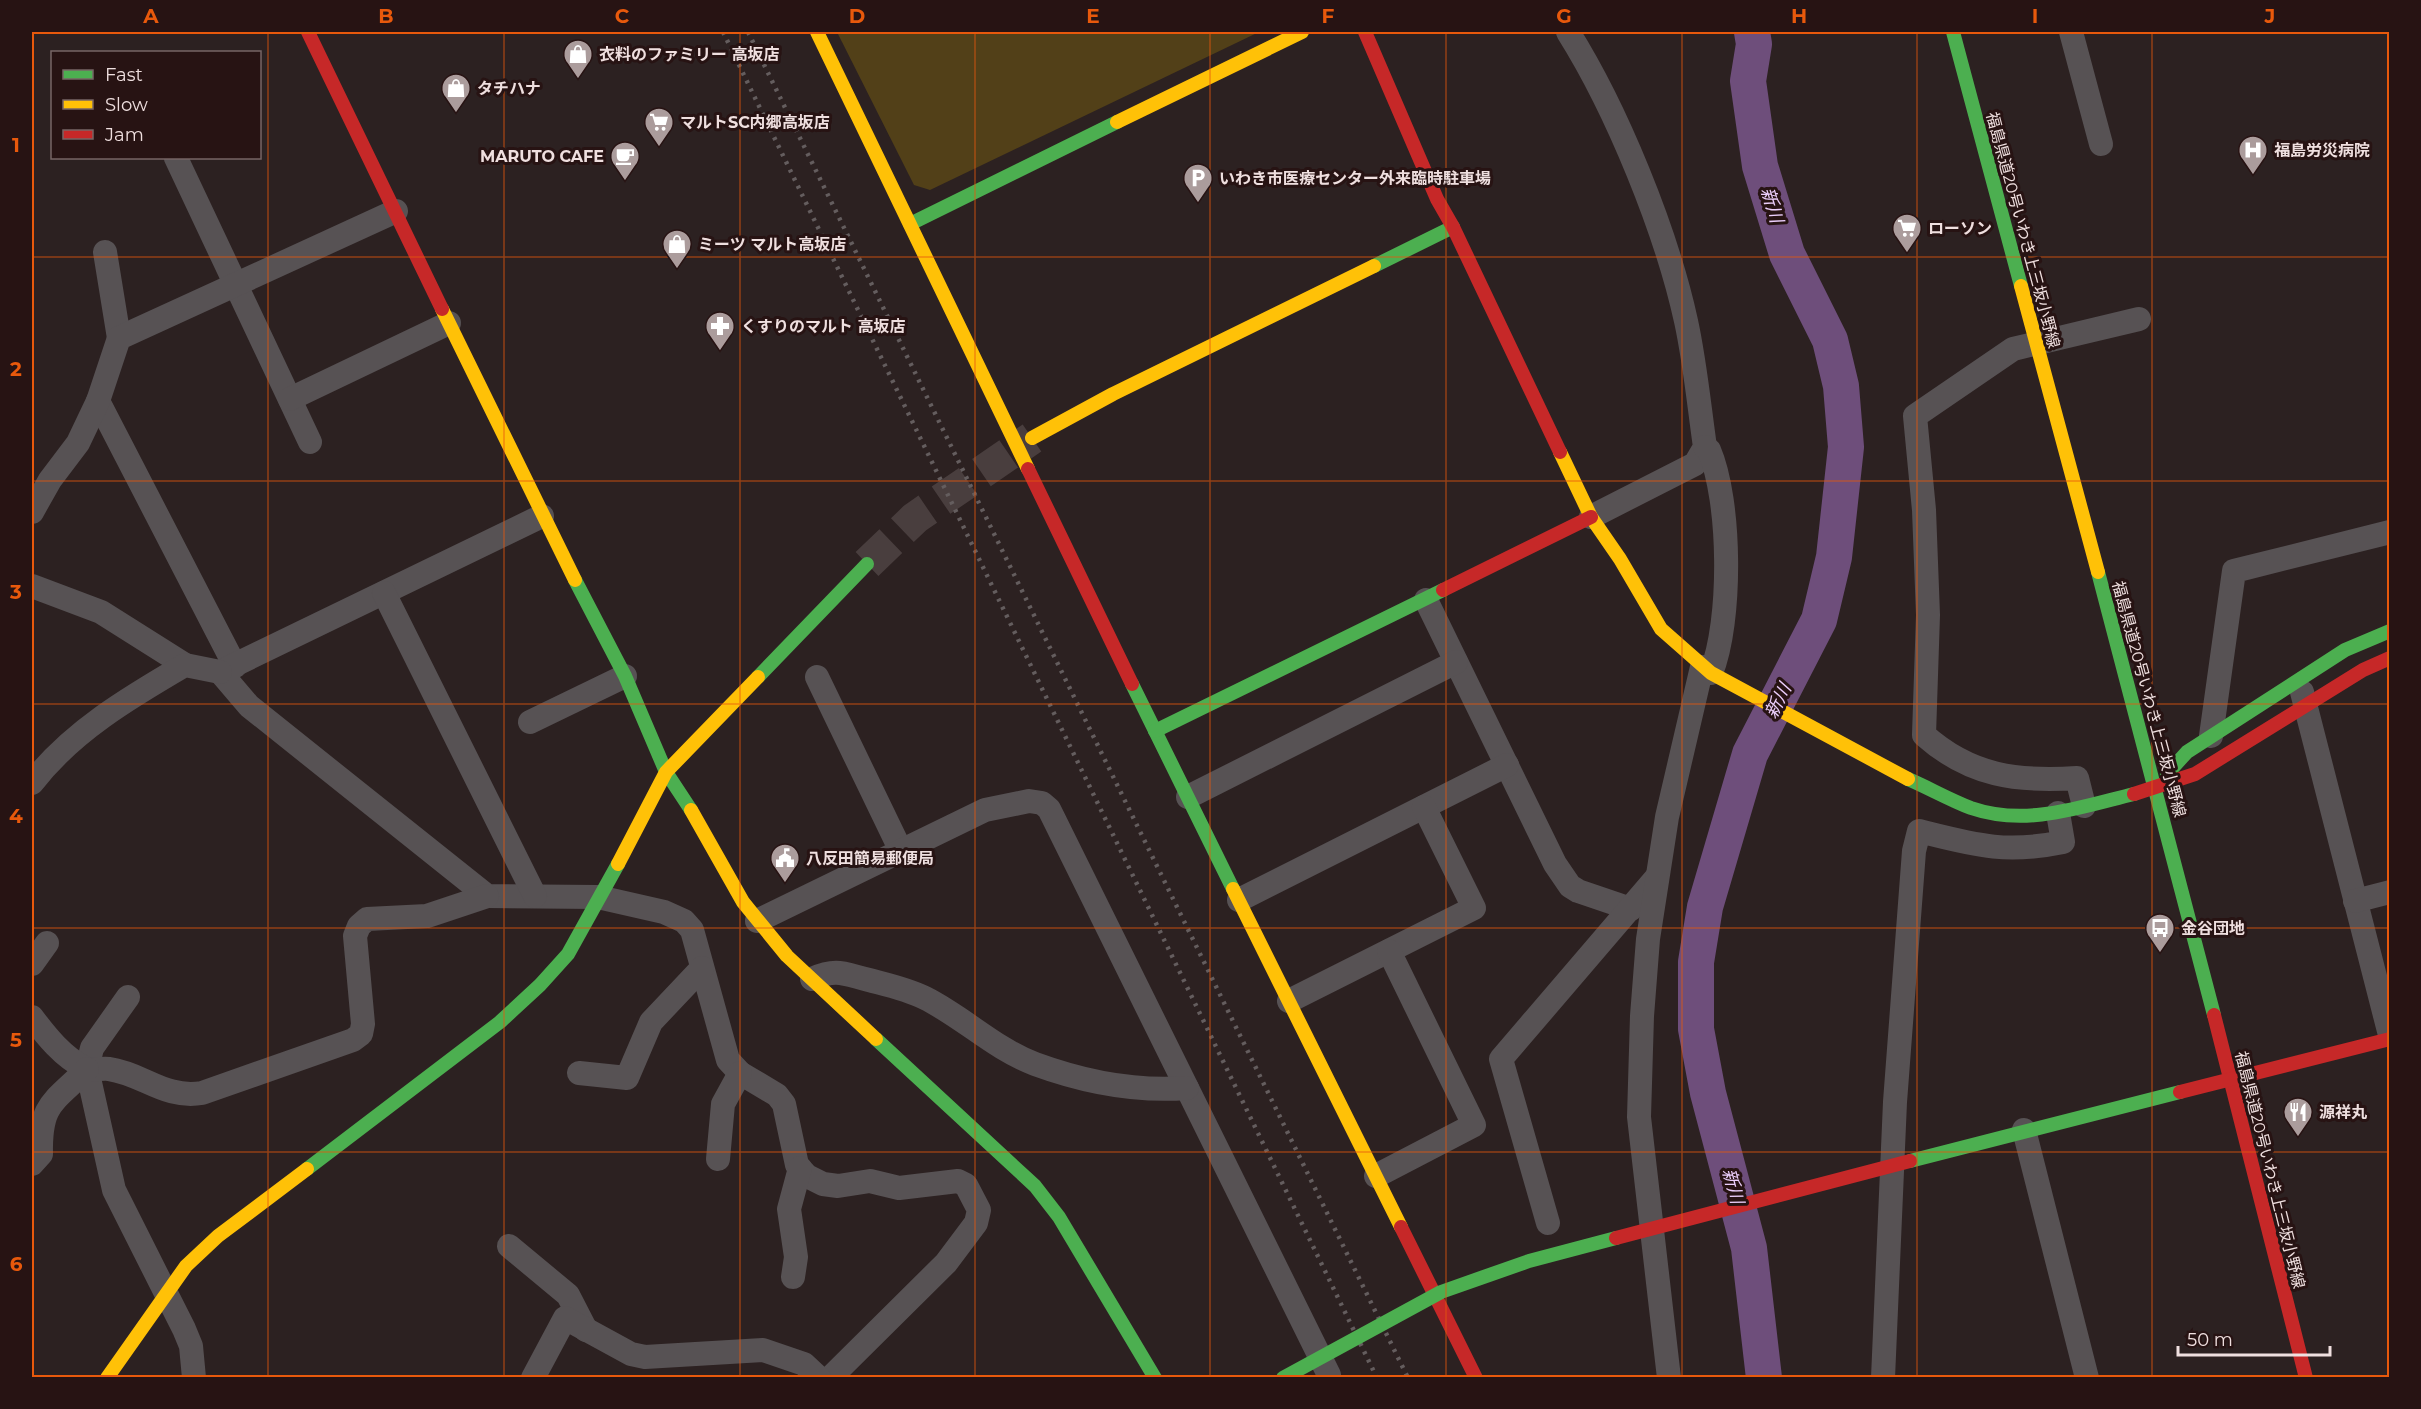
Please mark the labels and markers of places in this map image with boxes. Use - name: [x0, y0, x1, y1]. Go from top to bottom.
- shop icon: 衣料のファミリー 高坂店: [562, 38, 594, 80]
- place label: 衣料のファミリー 高坂店: [599, 45, 780, 64]
- shop icon: タチハナ: [440, 72, 472, 114]
- place label: タチハナ: [477, 79, 541, 98]
- supermarket icon: マルトSC内郷高坂店: [643, 106, 675, 148]
- place label: マルトSC内郷高坂店: [680, 113, 830, 132]
- hospital icon: 福島労災病院: [2237, 134, 2269, 176]
- cafe icon: MARUTO CAFE: [609, 140, 641, 182]
- place label: 福島労災病院: [2274, 141, 2370, 160]
- place label: MARUTO CAFE: [480, 147, 604, 166]
- parking icon: いわき市医療センター外来臨時駐車場: [1182, 162, 1214, 204]
- place label: いわき市医療センター外来臨時駐車場: [1219, 169, 1491, 188]
- supermarket icon: ローソン: [1891, 212, 1923, 254]
- place label: ローソン: [1928, 219, 1992, 238]
- shop icon: ミーツ マルト高坂店: [661, 228, 693, 270]
- place label: ミーツ マルト高坂店: [698, 235, 846, 254]
- pharmacy icon: くすりのマルト 高坂店: [704, 310, 736, 352]
- place label: くすりのマルト 高坂店: [741, 317, 906, 336]
- public building icon: 八反田簡易郵便局: [769, 842, 801, 884]
- place label: 八反田簡易郵便局: [806, 849, 934, 868]
- bus stop icon: 金谷団地: [2144, 912, 2176, 954]
- place label: 金谷団地: [2181, 919, 2245, 938]
- restaurant icon: 源祥丸: [2282, 1096, 2314, 1138]
- place label: 源祥丸: [2319, 1103, 2367, 1122]

